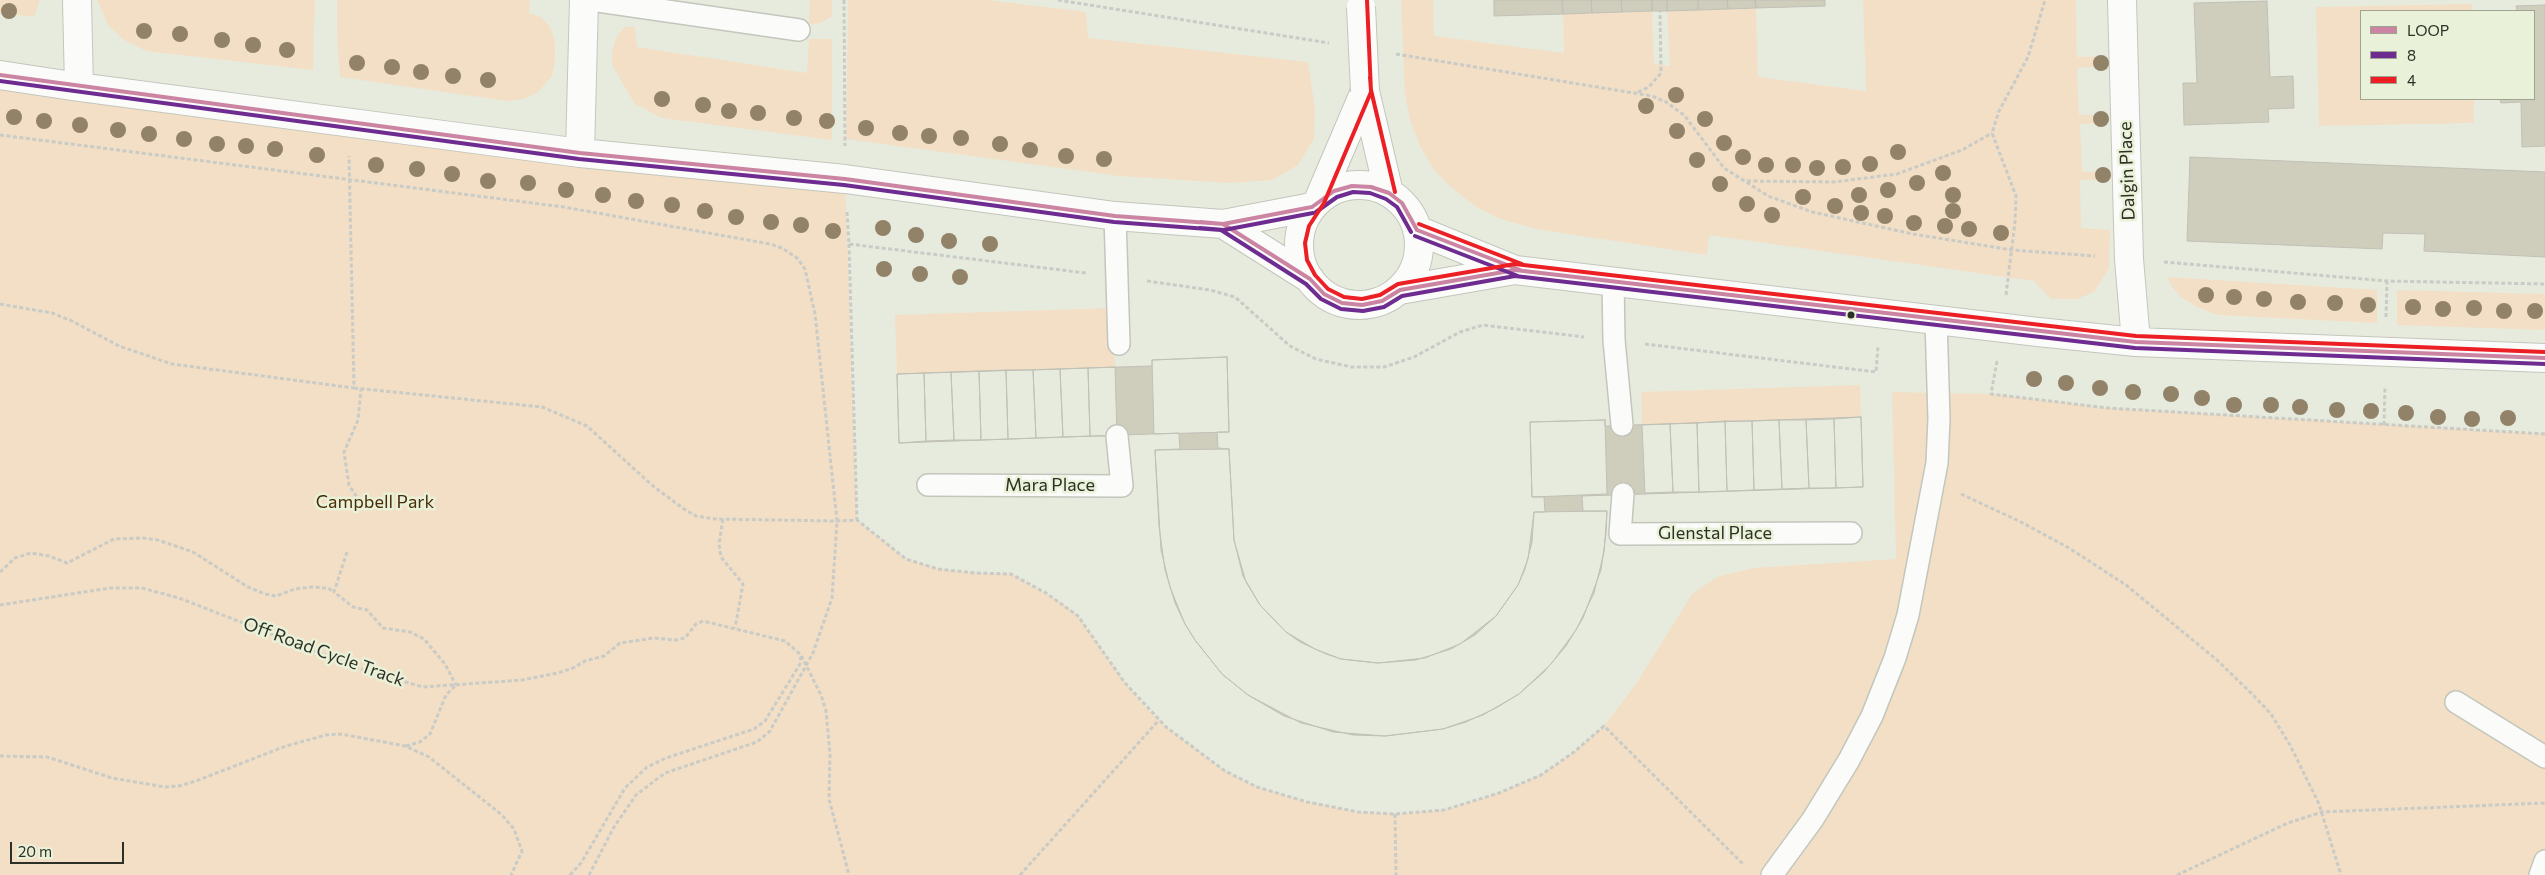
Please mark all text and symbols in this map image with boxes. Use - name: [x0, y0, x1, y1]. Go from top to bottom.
- legend: [2360, 10, 2535, 100]
- text: LOOP: [2407, 21, 2449, 39]
- text: 8: [2407, 46, 2416, 64]
- text: 4: [2407, 71, 2416, 89]
- street label: Dalgin Place: [2114, 121, 2140, 221]
- unlabelled marker: [1846, 310, 1856, 320]
- street label: Mara Place: [1005, 474, 1095, 496]
- park label: Campbell Park: [316, 491, 434, 513]
- street label: Glenstal Place: [1658, 522, 1772, 544]
- street label: Off Road Cycle Track: [240, 613, 408, 691]
- scale bar: [12, 832, 126, 864]
- text: 20 m: [18, 842, 52, 860]

